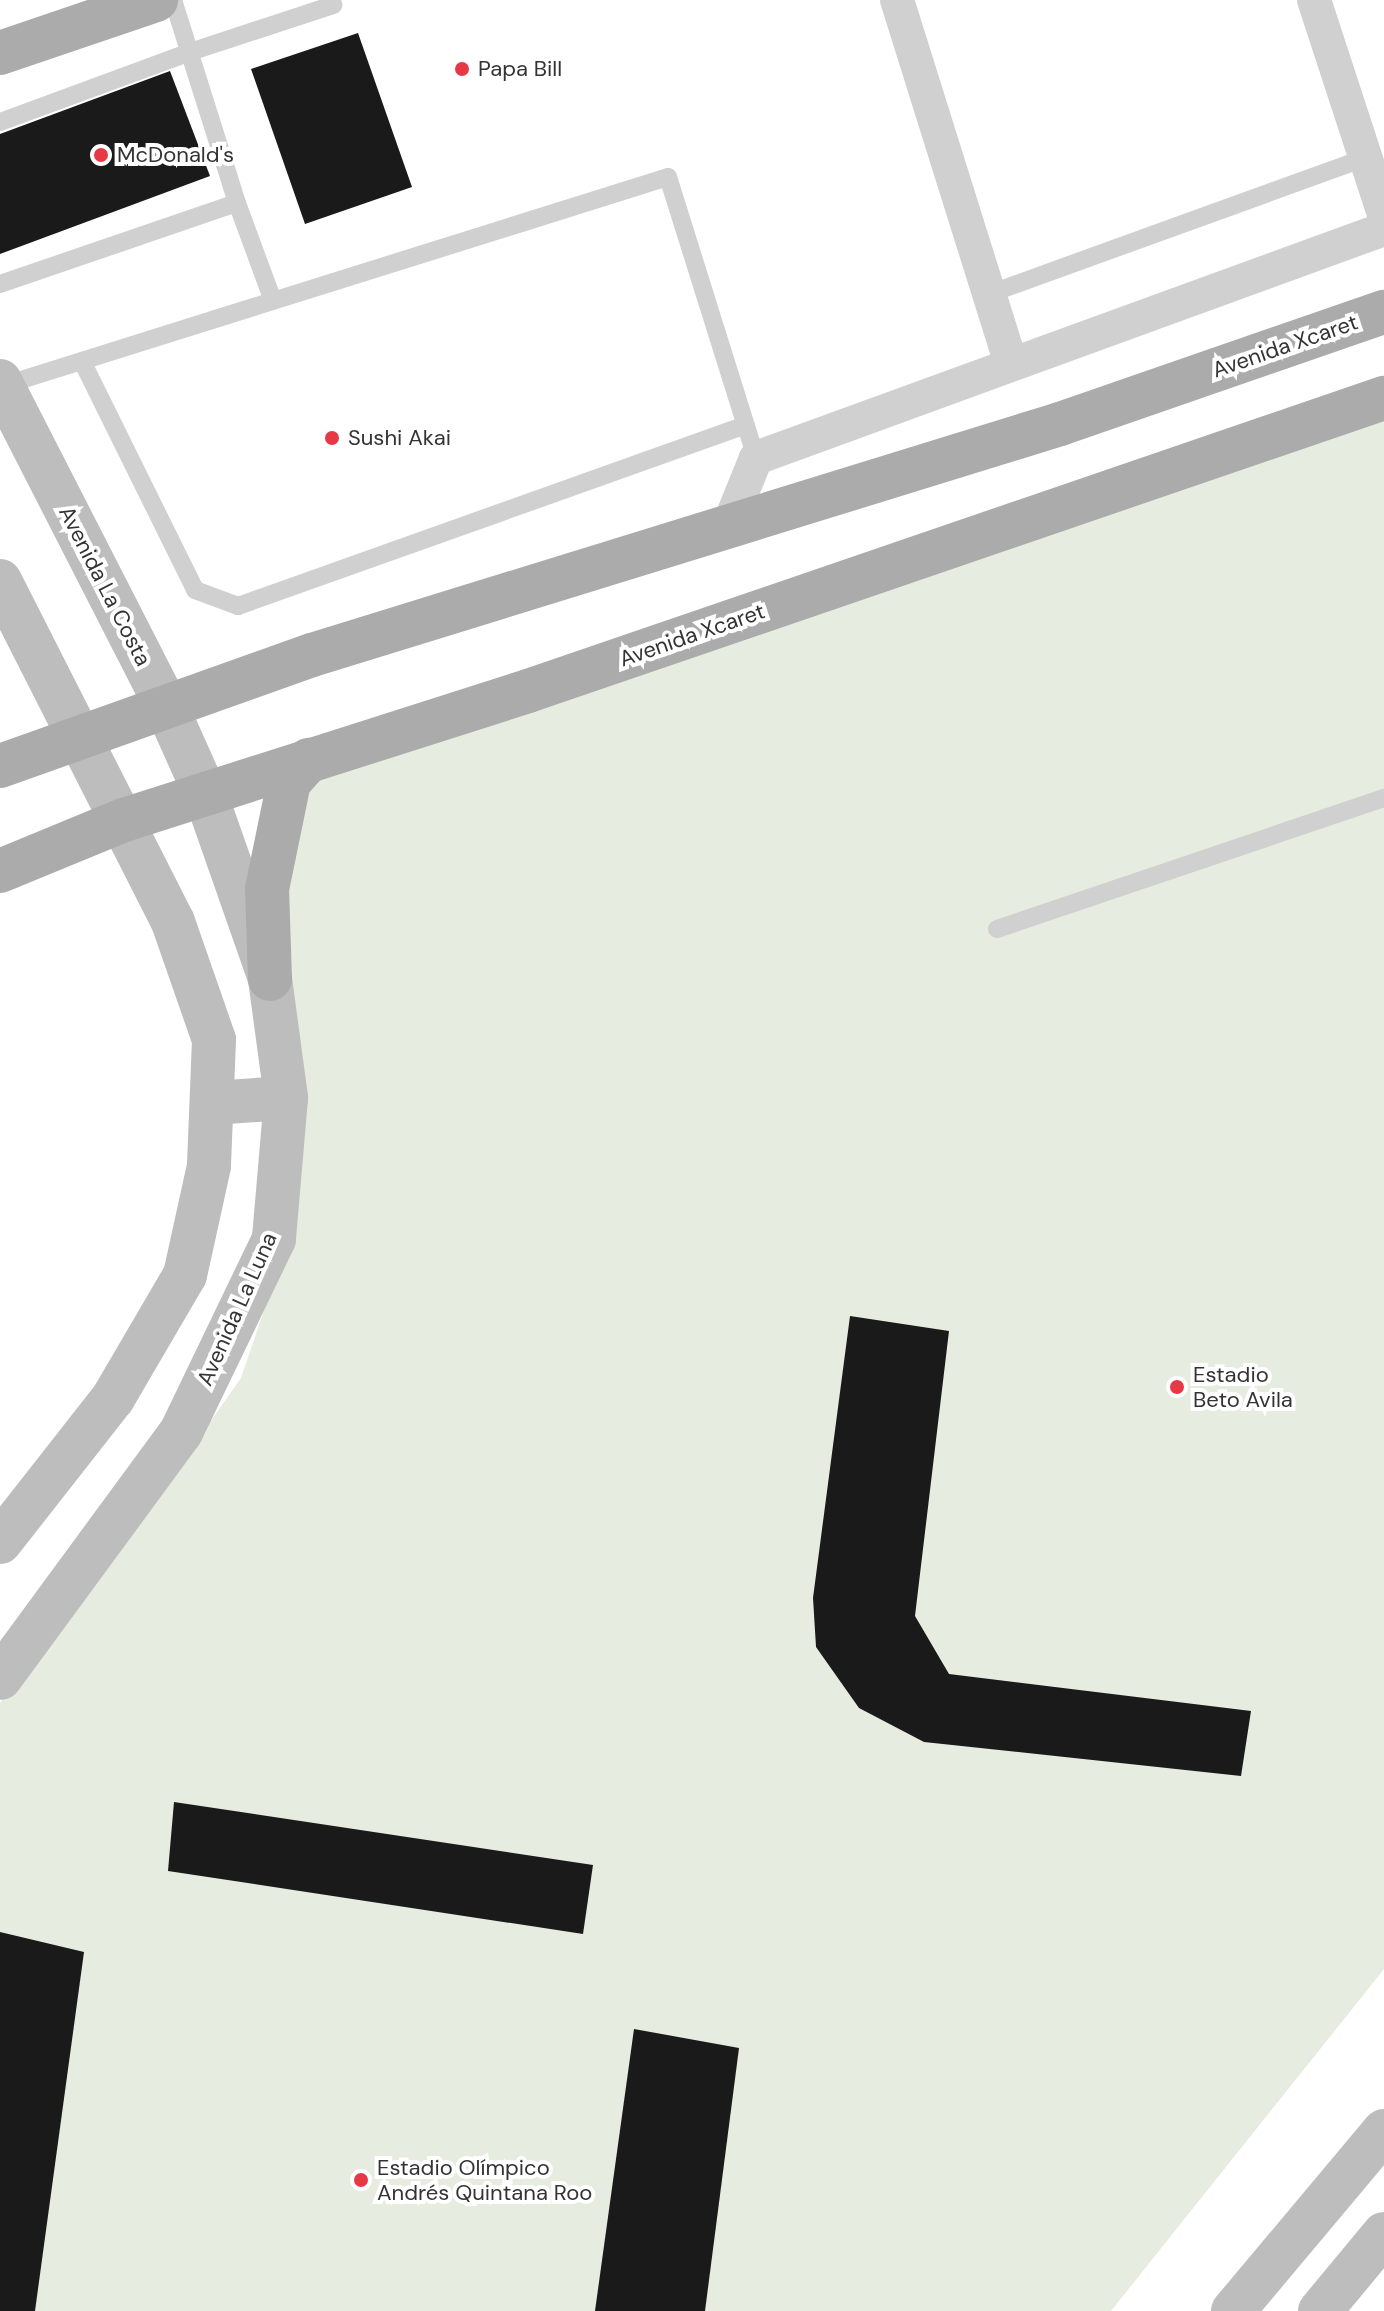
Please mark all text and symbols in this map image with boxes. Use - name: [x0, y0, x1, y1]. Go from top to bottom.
- place label: Papa Bill: [478, 56, 562, 82]
- marker: Papa Bill: [453, 60, 471, 78]
- place label: McDonald's: [117, 142, 234, 168]
- marker: McDonald's: [92, 146, 110, 164]
- street label: Avenida Xcaret: [1209, 309, 1361, 383]
- place label: Sushi Akai: [348, 425, 451, 451]
- marker: Sushi Akai: [323, 429, 341, 447]
- street label: Avenida La Costa: [53, 502, 157, 670]
- street label: Avenida Xcaret: [616, 598, 768, 672]
- street label: Avenida La Luna: [191, 1228, 283, 1390]
- place label: Estadio Beto Avila: [1193, 1361, 1293, 1412]
- marker: Estadio Beto Avila: [1168, 1378, 1186, 1396]
- place label: Estadio Olímpico Andrés Quintana Roo: [377, 2154, 592, 2206]
- marker: Estadio Olímpico Andrés Quintana Roo: [352, 2171, 370, 2189]

